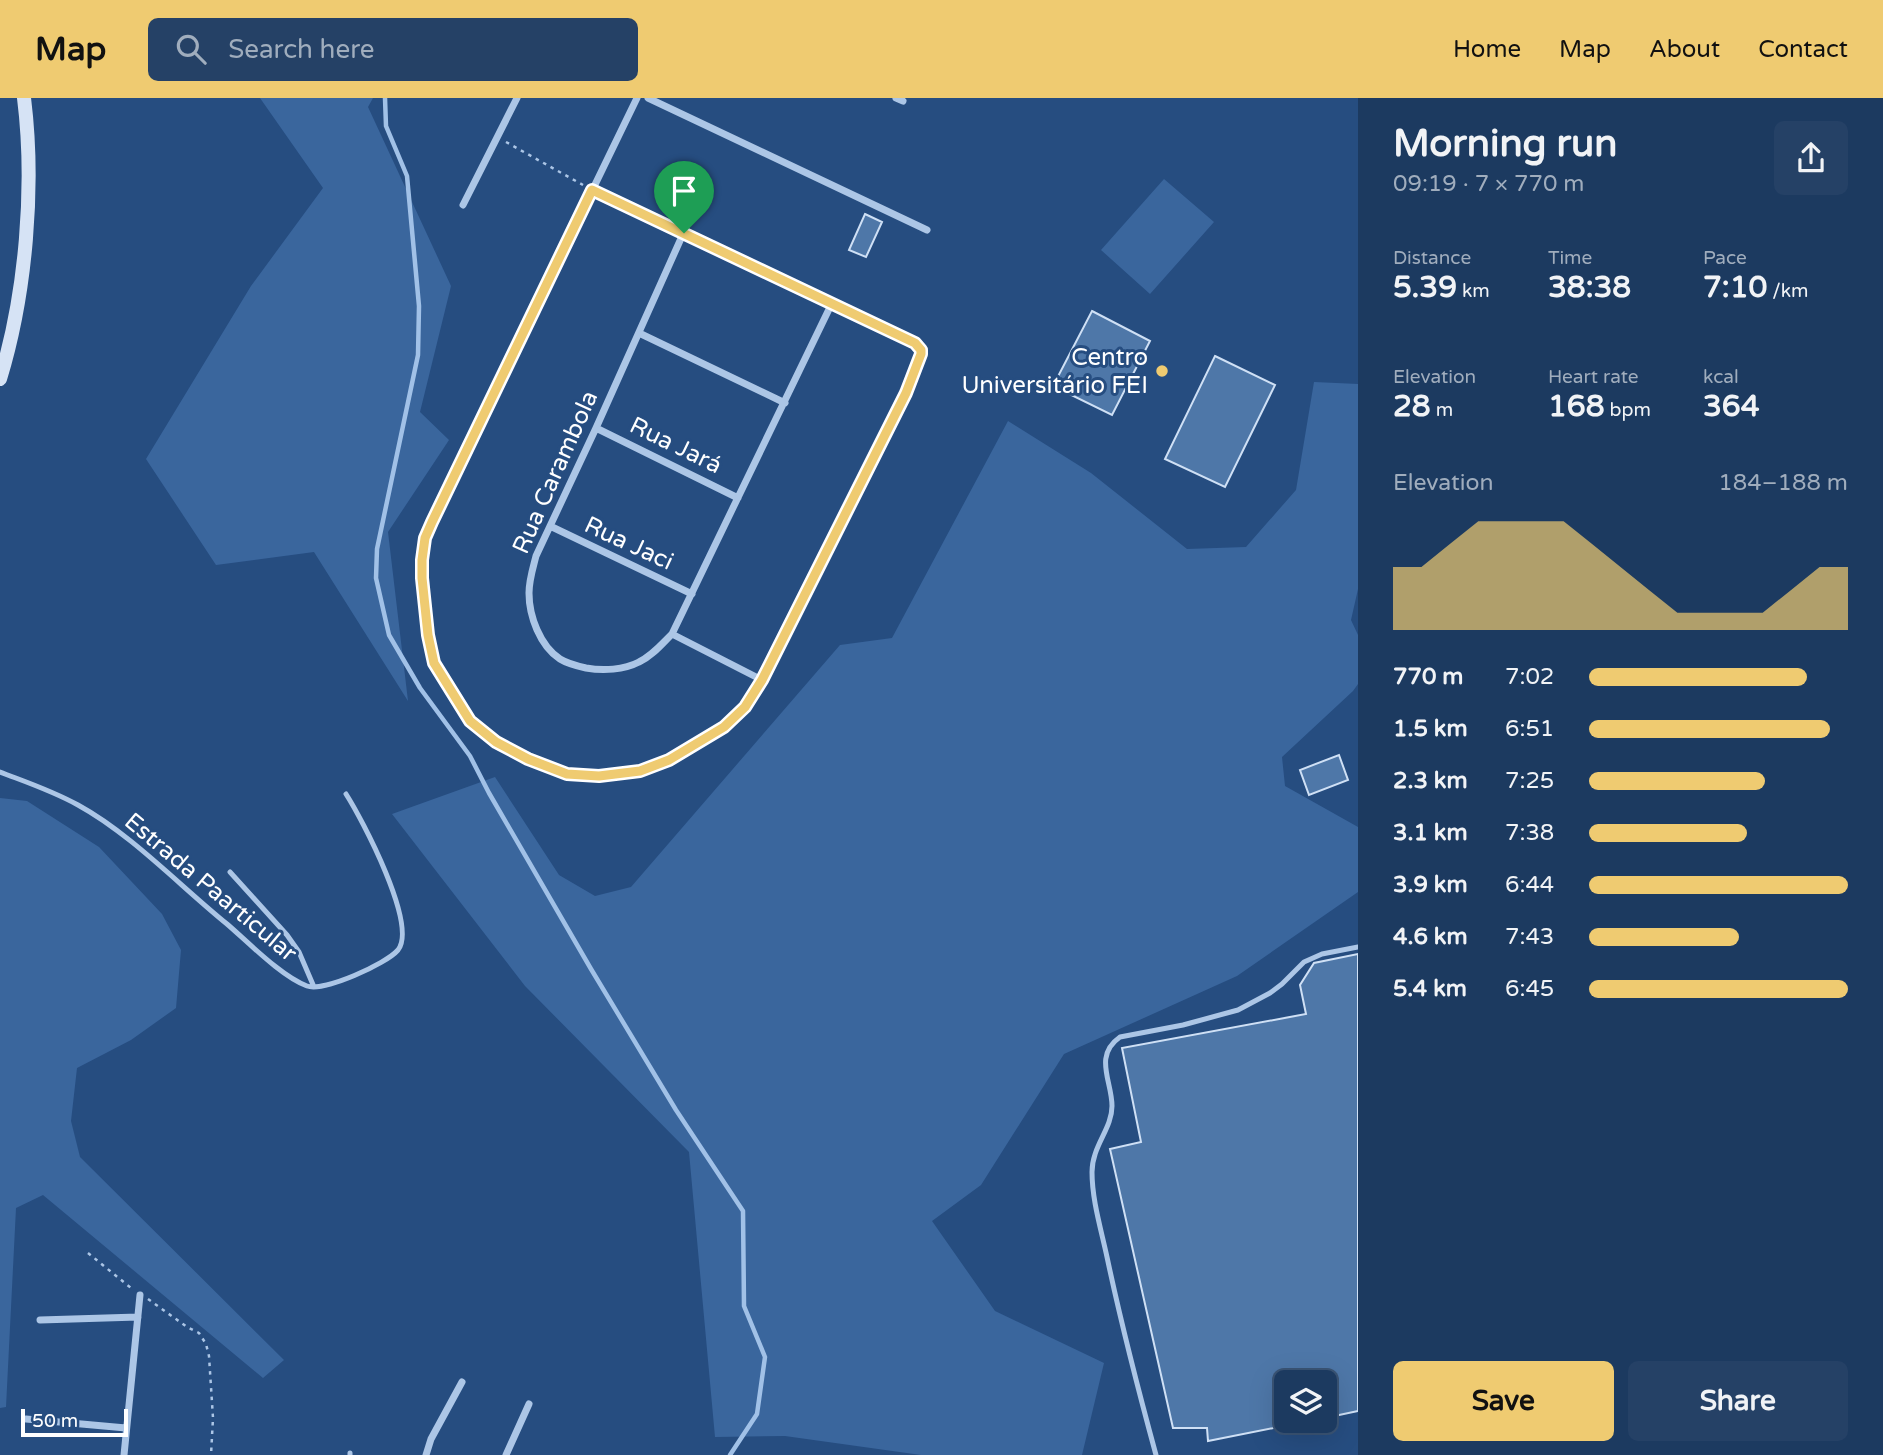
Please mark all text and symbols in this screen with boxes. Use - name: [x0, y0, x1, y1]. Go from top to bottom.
- search box: [148, 18, 638, 81]
- text: Map: [35, 30, 106, 69]
- icon: search: [172, 30, 210, 68]
- text: Search here: [228, 34, 374, 65]
- text: Home: [1453, 35, 1521, 64]
- text: Map: [1559, 35, 1611, 64]
- text: About: [1649, 35, 1720, 64]
- text: Contact: [1758, 35, 1848, 64]
- text: Morning run: [1393, 121, 1617, 167]
- button: share: [1774, 121, 1848, 195]
- pin: [654, 161, 714, 233]
- text: 09:19 · 7 × 770 m: [1393, 170, 1584, 198]
- icon: arrive: [665, 172, 703, 210]
- text: Distance: [1393, 247, 1471, 269]
- text: Time: [1548, 247, 1592, 269]
- text: Pace: [1703, 247, 1747, 269]
- text: 5.39: [1393, 269, 1457, 306]
- text: 38:38: [1548, 269, 1631, 306]
- text: 7:10: [1703, 269, 1767, 306]
- text: km: [1457, 280, 1490, 302]
- text: /km: [1767, 280, 1808, 302]
- place label: Centro Universitário FEI: [961, 343, 1148, 400]
- marker: Centro Universitário FEI: [1154, 363, 1170, 379]
- text: Elevation: [1393, 366, 1476, 388]
- text: Heart rate: [1548, 366, 1639, 388]
- text: kcal: [1703, 366, 1739, 388]
- street label: Rua Carambola: [507, 386, 604, 558]
- text: 28: [1393, 388, 1431, 425]
- text: 168: [1548, 388, 1605, 425]
- text: 364: [1703, 388, 1760, 425]
- text: m: [1431, 399, 1453, 421]
- text: bpm: [1605, 399, 1651, 421]
- street label: Rua Jará: [625, 411, 727, 480]
- text: Elevation: [1393, 469, 1494, 497]
- text: 184–188 m: [1718, 469, 1848, 497]
- street label: Rua Jaci: [580, 510, 678, 577]
- text: 770 m: [1393, 663, 1463, 691]
- text: 7:02: [1505, 663, 1554, 691]
- text: 1.5 km: [1393, 715, 1468, 743]
- text: 6:51: [1505, 715, 1554, 743]
- text: 2.3 km: [1393, 767, 1468, 795]
- text: 7:25: [1505, 767, 1554, 795]
- street label: Estrada Paarticular: [119, 807, 303, 968]
- text: 3.1 km: [1393, 819, 1468, 847]
- text: 7:38: [1505, 819, 1554, 847]
- text: 3.9 km: [1393, 871, 1468, 899]
- text: 6:44: [1505, 871, 1554, 899]
- text: 4.6 km: [1393, 923, 1468, 951]
- text: 7:43: [1505, 923, 1554, 951]
- text: 5.4 km: [1393, 975, 1467, 1003]
- text: 6:45: [1505, 975, 1554, 1003]
- button: Save: [1393, 1361, 1614, 1441]
- button: Share: [1628, 1361, 1848, 1441]
- map controls: [1274, 1370, 1337, 1433]
- button: layers: [1274, 1370, 1337, 1433]
- scale bar: [21, 1406, 128, 1438]
- text: 50 m: [32, 1410, 78, 1432]

